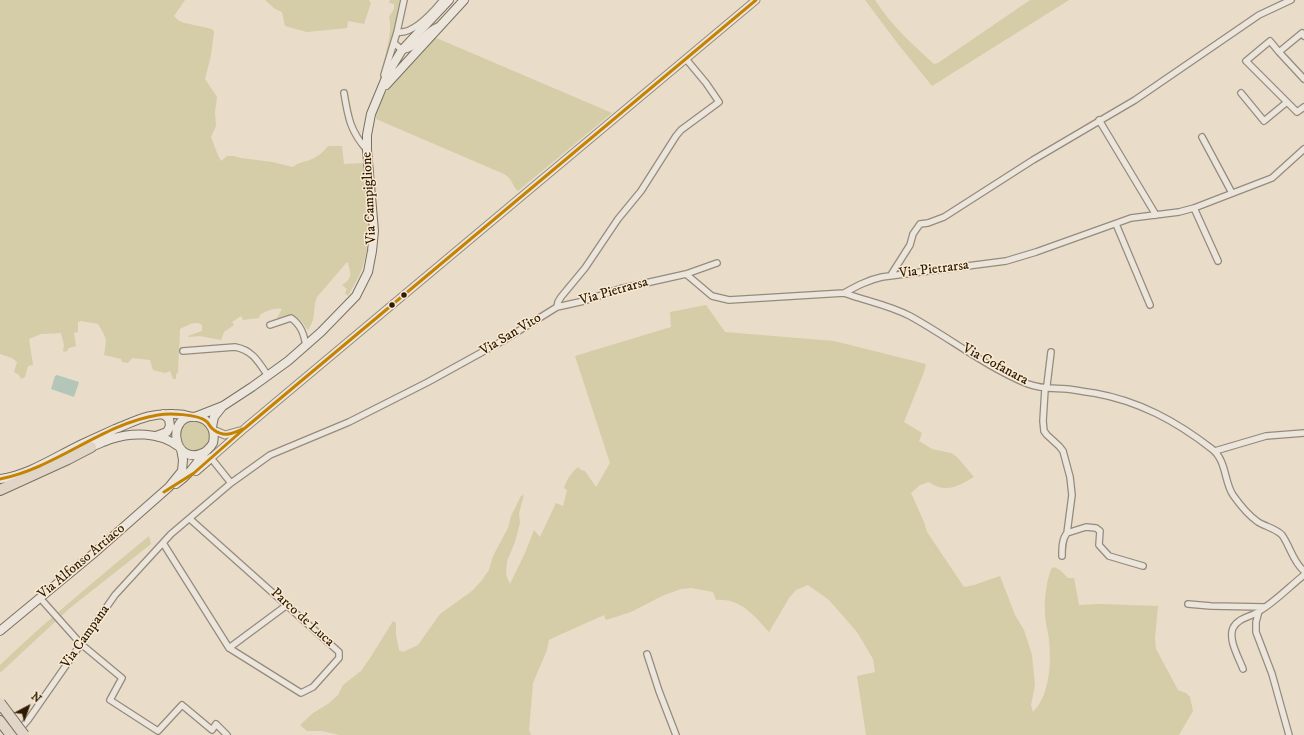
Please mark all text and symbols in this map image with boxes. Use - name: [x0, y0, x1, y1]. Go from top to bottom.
- street label: Via Campiglione: [359, 152, 381, 244]
- street label: Via Pietrarsa: [898, 257, 970, 283]
- street label: Via Pietrarsa: [578, 274, 650, 310]
- unlabelled marker: [399, 290, 409, 300]
- unlabelled marker: [387, 300, 397, 310]
- street label: Via San Vito: [477, 310, 545, 360]
- street label: Via Cofanara: [959, 341, 1031, 389]
- street label: Via Alfonso Artiaco: [35, 521, 129, 603]
- street label: Parco de Luca: [267, 585, 337, 651]
- street label: Via Campana: [58, 602, 114, 672]
- north arrow: [8, 687, 48, 727]
- text: N: [28, 690, 44, 706]

